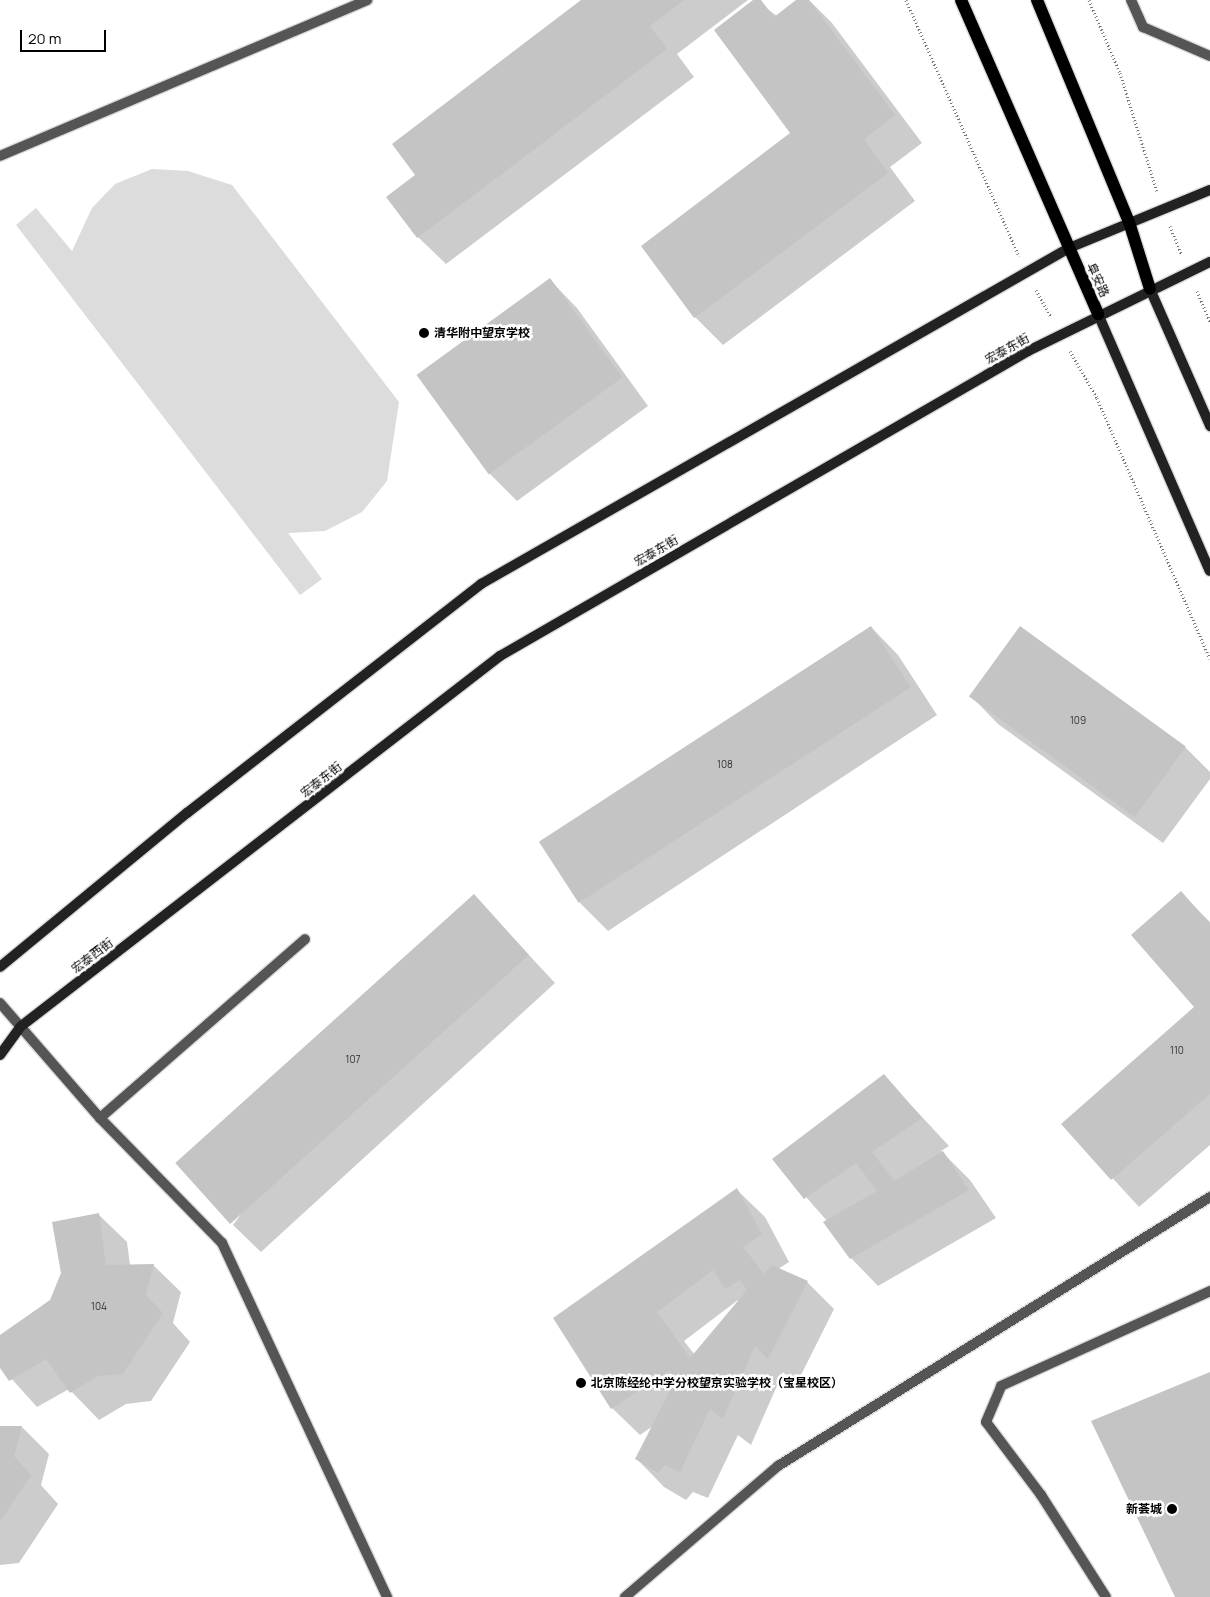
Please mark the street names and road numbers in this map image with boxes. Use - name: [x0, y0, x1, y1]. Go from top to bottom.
- street label: 阜安路: [1084, 261, 1112, 299]
- street label: 宏泰东街: [983, 331, 1031, 367]
- street label: 宏泰东街: [632, 533, 680, 569]
- street label: 宏泰东街: [298, 760, 344, 800]
- street label: 宏泰西街: [68, 936, 116, 976]

